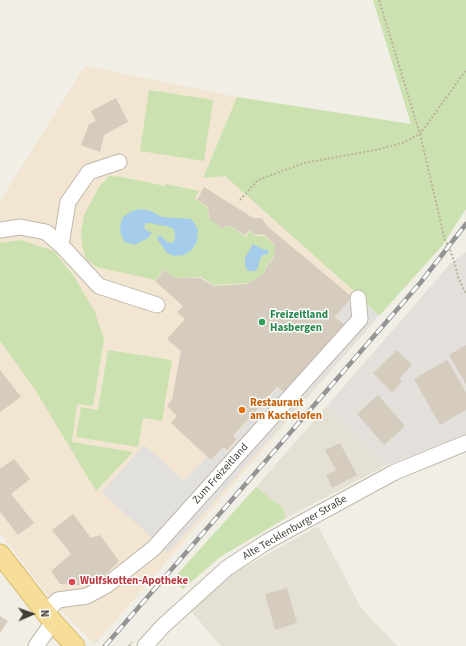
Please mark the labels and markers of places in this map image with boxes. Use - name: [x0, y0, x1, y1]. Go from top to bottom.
- place label: Freizeitland Hasbergen: [270, 309, 328, 335]
- marker: Freizeitland Hasbergen: [257, 317, 267, 327]
- place label: Restaurant am Kachelofen: [250, 397, 322, 423]
- marker: Restaurant am Kachelofen: [237, 405, 247, 415]
- place label: Wulfskotten-Apotheke: [80, 575, 188, 589]
- marker: Wulfskotten-Apotheke: [67, 577, 77, 587]

